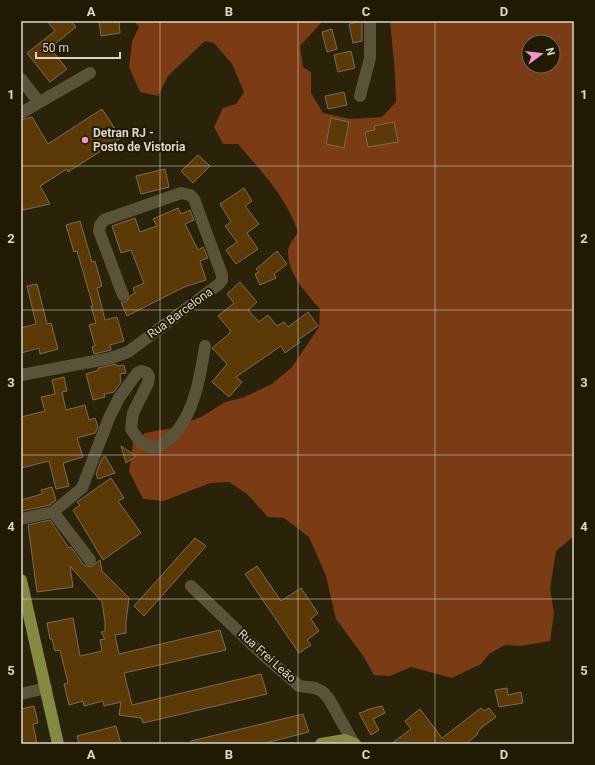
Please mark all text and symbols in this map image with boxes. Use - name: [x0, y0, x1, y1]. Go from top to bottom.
- text: A: [87, 4, 96, 19]
- text: B: [225, 4, 233, 19]
- text: C: [362, 4, 371, 19]
- text: D: [500, 4, 508, 19]
- scale bar: [36, 34, 120, 60]
- north arrow: [521, 34, 561, 74]
- text: 50 m: [42, 41, 69, 55]
- text: N: [543, 46, 558, 57]
- text: 1: [7, 87, 15, 102]
- text: 1: [580, 87, 588, 102]
- place label: Detran RJ - Posto de Vistoria: [93, 126, 186, 154]
- marker: Detran RJ - Posto de Vistoria: [80, 135, 90, 145]
- text: 2: [7, 231, 15, 246]
- text: 2: [580, 231, 588, 246]
- street label: Rua Barcelona: [145, 285, 215, 341]
- text: 3: [7, 375, 15, 390]
- text: 3: [580, 375, 588, 390]
- text: 4: [7, 519, 15, 534]
- text: 4: [580, 519, 588, 534]
- street label: Rua Frei Leão: [235, 627, 299, 686]
- text: 5: [7, 663, 15, 678]
- text: 5: [580, 663, 588, 678]
- text: A: [87, 747, 96, 762]
- text: B: [225, 747, 233, 762]
- text: C: [362, 747, 371, 762]
- text: D: [500, 747, 508, 762]

